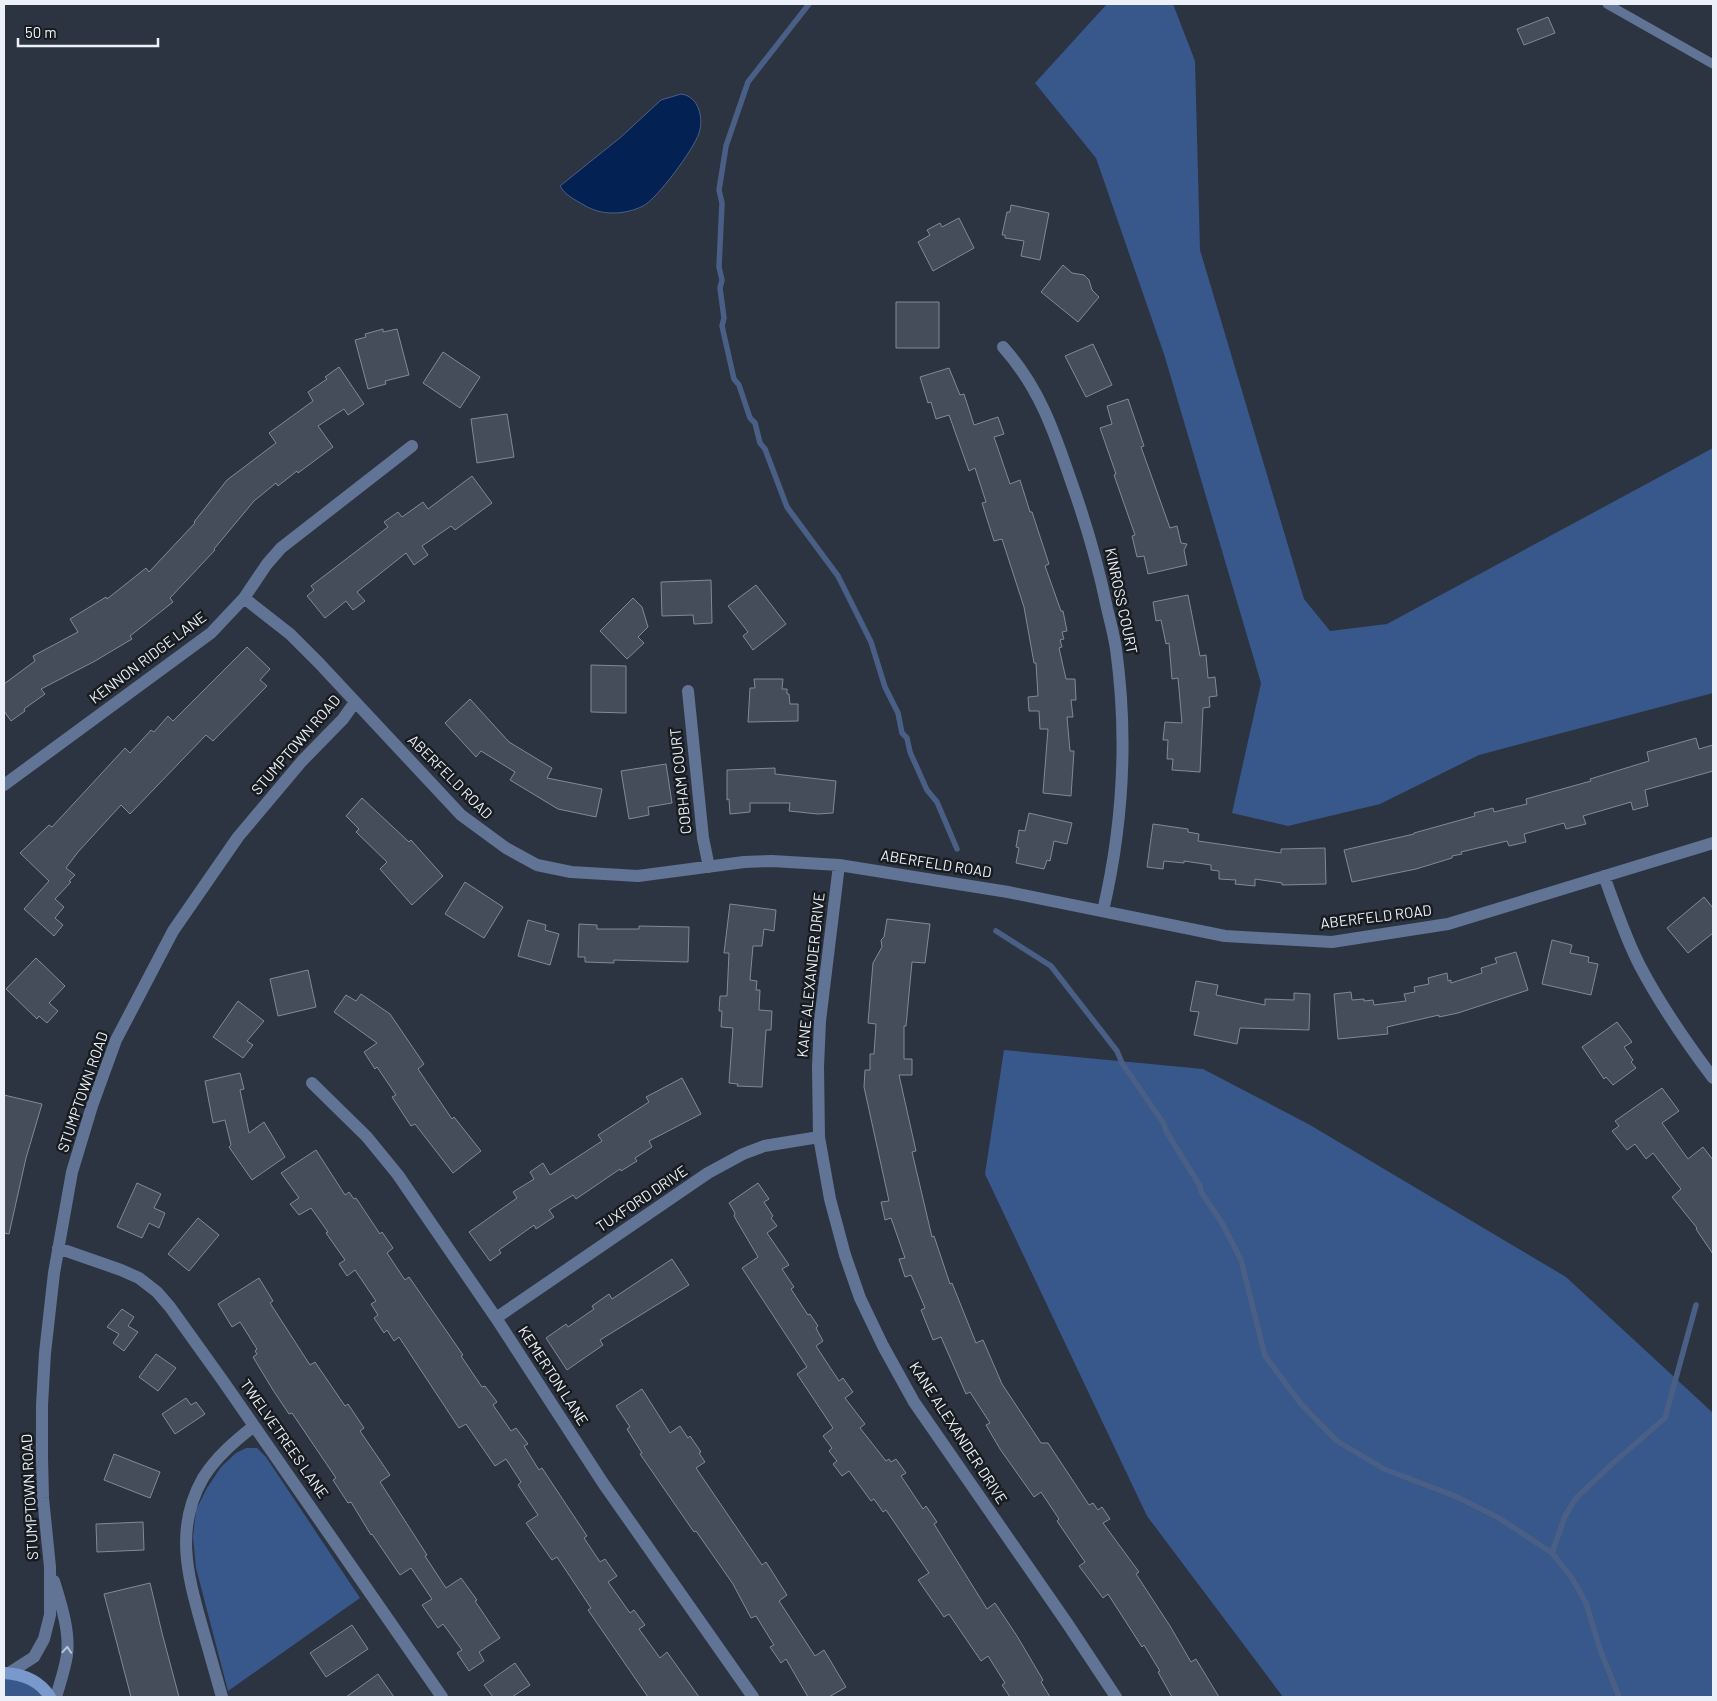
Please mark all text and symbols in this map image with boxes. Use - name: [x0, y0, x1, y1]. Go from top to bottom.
- scale bar: [18, 15, 158, 47]
- text: 50 m: [25, 23, 57, 41]
- street label: KINROSS COURT: [1102, 546, 1142, 656]
- street label: KENNON RIDGE LANE: [85, 607, 209, 707]
- street label: STUMPTOWN ROAD: [247, 691, 343, 798]
- street label: COBHAM COURT: [665, 727, 695, 835]
- street label: ABERFELD ROAD: [405, 730, 497, 822]
- street label: ABERFELD ROAD: [879, 845, 993, 881]
- street label: KANE ALEXANDER DRIVE: [792, 892, 828, 1058]
- street label: ABERFELD ROAD: [1319, 900, 1433, 932]
- street label: STUMPTOWN ROAD: [53, 1029, 111, 1154]
- street label: TUXFORD DRIVE: [592, 1161, 691, 1235]
- street label: KEMERTON LANE: [515, 1322, 593, 1428]
- street label: KANE ALEXANDER DRIVE: [906, 1358, 1012, 1507]
- street label: TWELVETREES LANE: [237, 1375, 333, 1501]
- street label: STUMPTOWN ROAD: [17, 1434, 41, 1561]
- one-way arrow: [61, 1645, 72, 1653]

